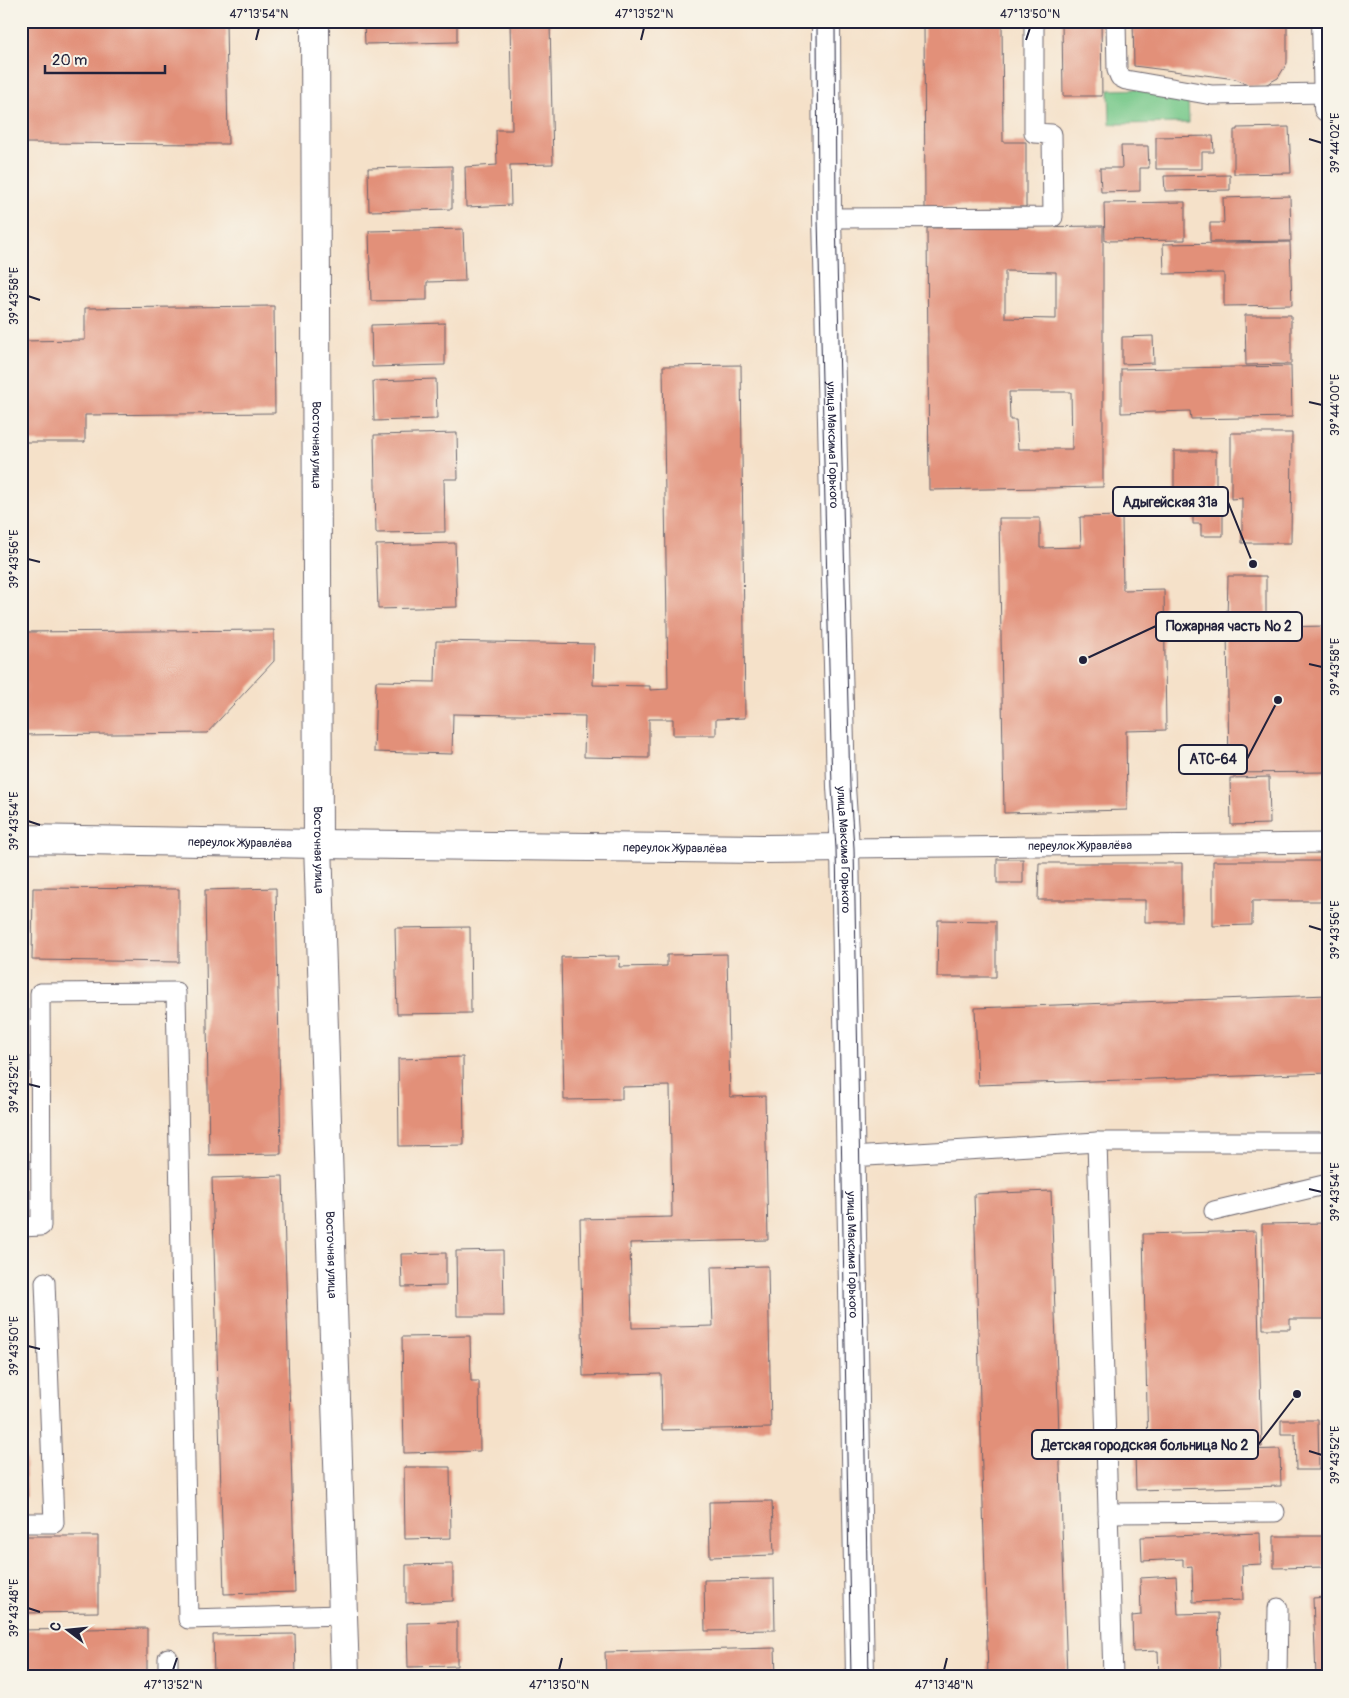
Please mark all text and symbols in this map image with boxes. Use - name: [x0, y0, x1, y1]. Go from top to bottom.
- text: 47°13'54"N: [230, 7, 288, 22]
- text: 47°13'52"N: [615, 7, 673, 22]
- text: 47°13'50"N: [1000, 7, 1060, 22]
- scale bar: [45, 42, 165, 74]
- text: 20 m: [52, 51, 87, 70]
- text: 39°44'02"E: [1328, 113, 1343, 173]
- text: 39°43'58"E: [7, 267, 22, 325]
- text: 39°44'00"E: [1328, 374, 1343, 436]
- street label: улица Максима Горького: [823, 380, 842, 509]
- street label: Восточная улица: [309, 401, 324, 489]
- callout: Адыгейская 31а: [1113, 487, 1228, 516]
- text: Адыгейская 31а: [1122, 494, 1218, 511]
- text: 39°43'56"E: [7, 530, 22, 588]
- callout: Пожарная часть № 2: [1156, 612, 1302, 641]
- text: Пожарная часть № 2: [1166, 618, 1292, 635]
- text: 39°43'58"E: [1328, 638, 1343, 696]
- callout: АТС-64: [1179, 745, 1247, 774]
- text: АТС-64: [1189, 751, 1238, 768]
- street label: улица Максима Горького: [833, 785, 854, 914]
- text: 39°43'54"E: [7, 792, 22, 850]
- street label: Восточная улица: [310, 806, 327, 894]
- street label: переулок Журавлёва: [188, 834, 293, 851]
- street label: переулок Журавлёва: [1028, 838, 1133, 854]
- street label: переулок Журавлёва: [623, 840, 727, 856]
- text: 39°43'56"E: [1328, 901, 1343, 959]
- text: 39°43'52"E: [7, 1055, 22, 1113]
- text: 39°43'54"E: [1328, 1163, 1343, 1221]
- street label: улица Максима Горького: [844, 1190, 861, 1319]
- street label: Восточная улица: [322, 1211, 340, 1299]
- text: 39°43'50"E: [7, 1316, 22, 1376]
- text: 39°43'52"E: [1328, 1426, 1343, 1484]
- callout: Детская городская больница № 2: [1032, 1430, 1258, 1459]
- text: Детская городская больница № 2: [1041, 1437, 1249, 1454]
- text: 39°43'48"E: [7, 1579, 22, 1637]
- north arrow: [42, 1606, 92, 1656]
- text: С: [47, 1620, 65, 1633]
- text: 47°13'52"N: [144, 1678, 202, 1693]
- text: 47°13'50"N: [529, 1678, 589, 1693]
- text: 47°13'48"N: [915, 1678, 973, 1693]

